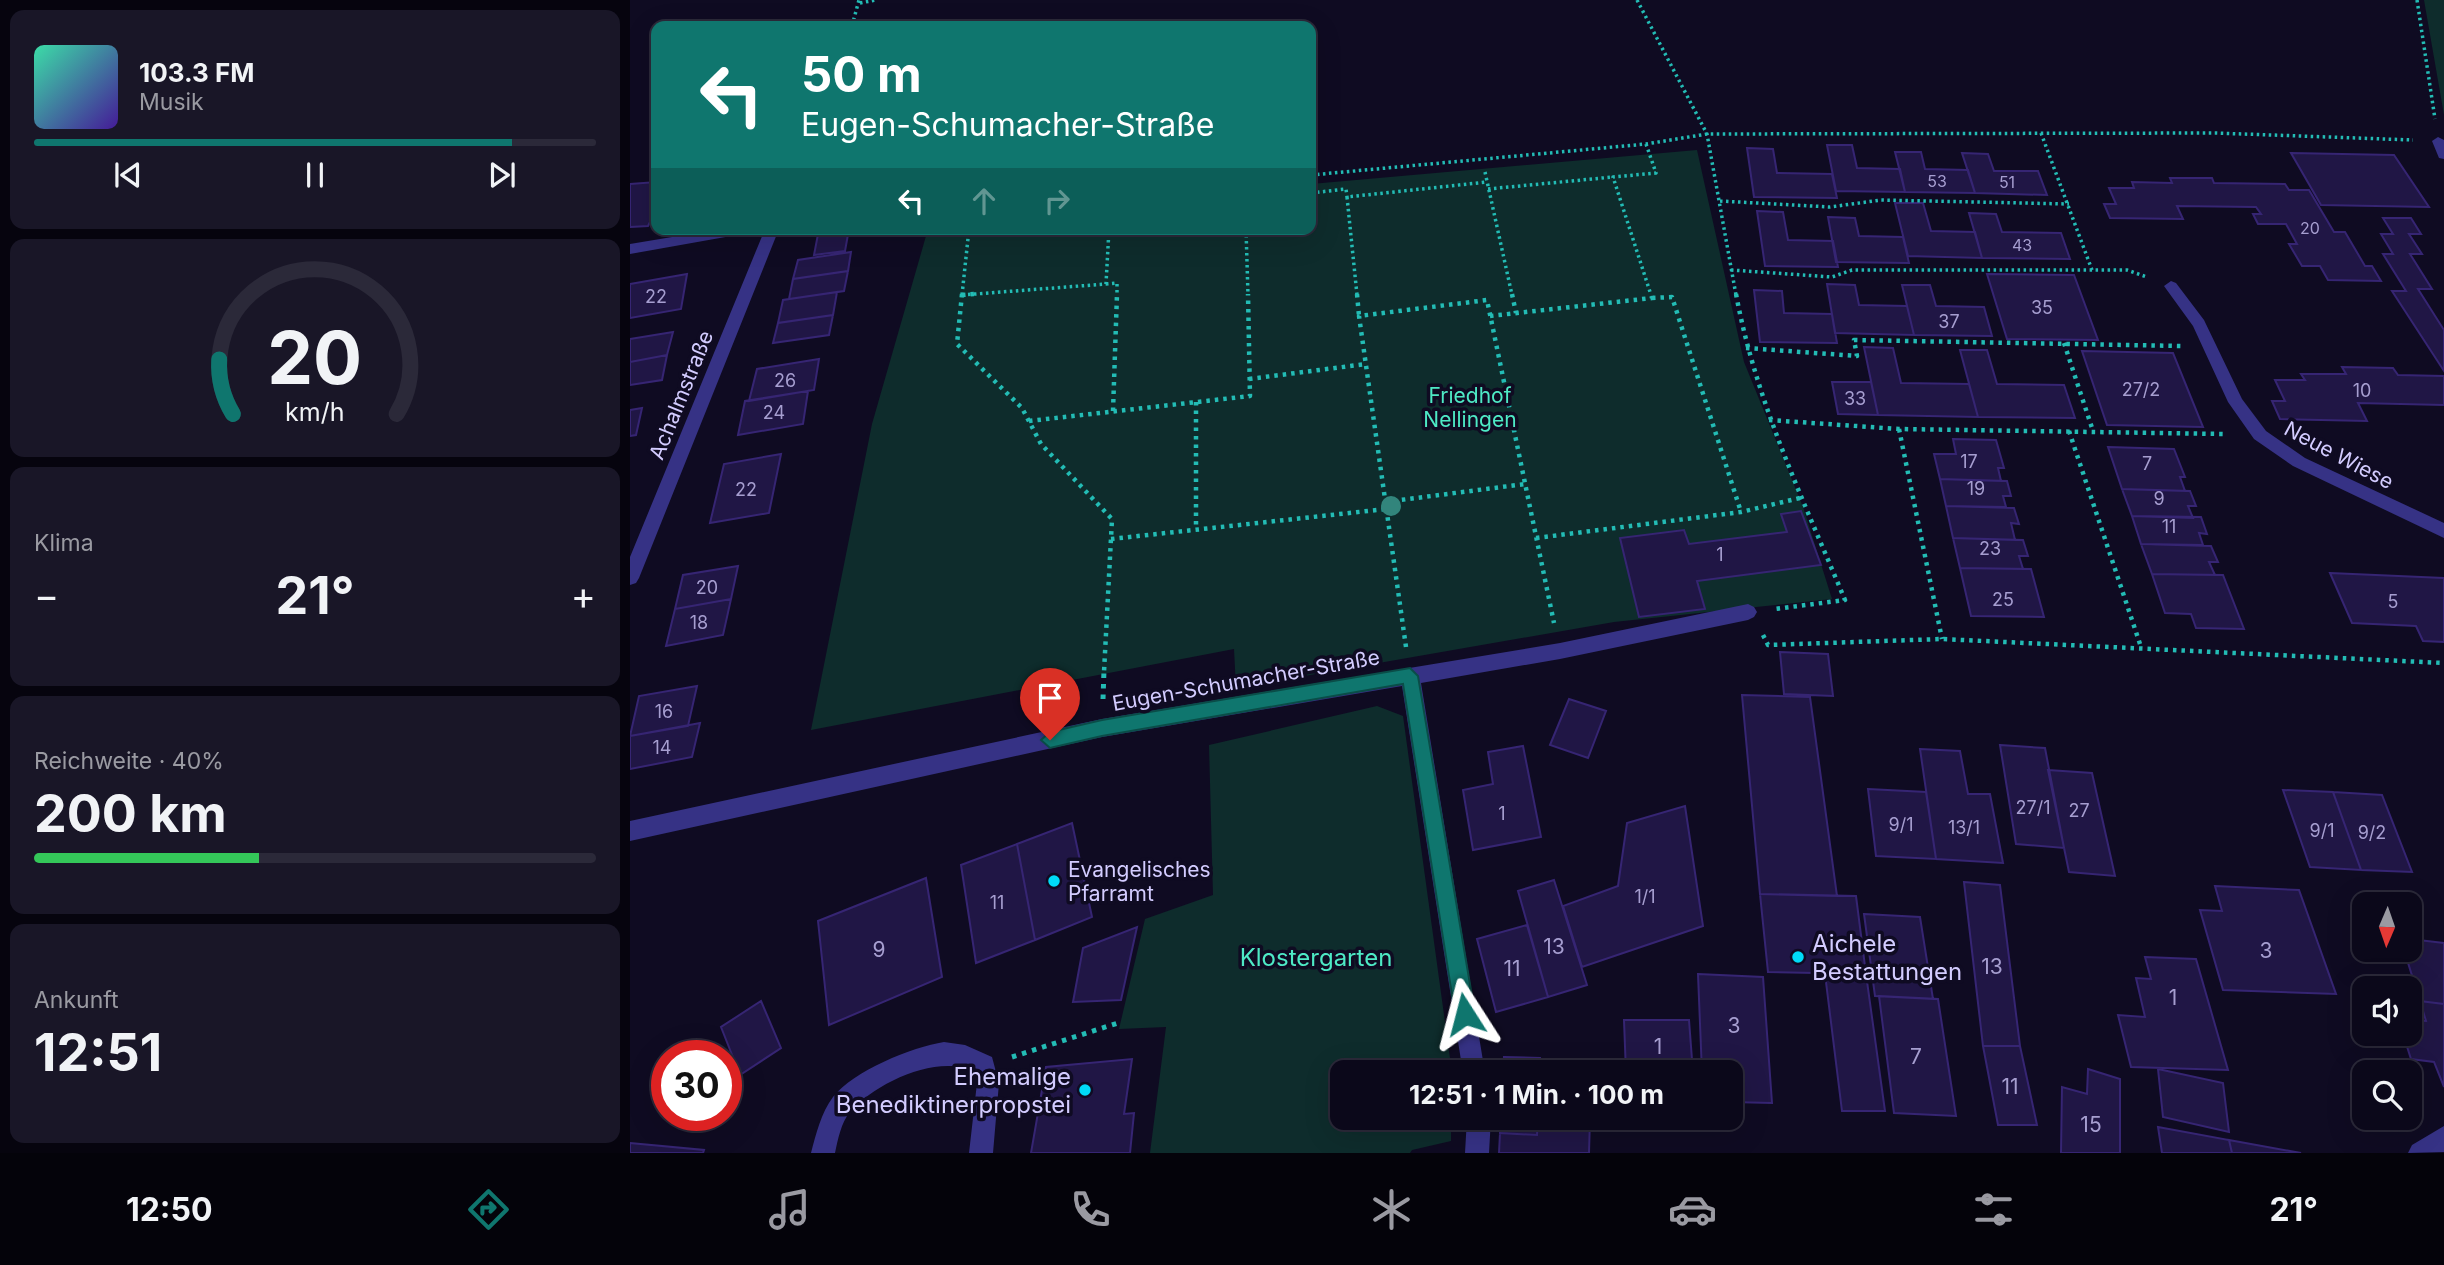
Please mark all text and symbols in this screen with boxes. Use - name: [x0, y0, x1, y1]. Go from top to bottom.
- text: 50 m: [801, 45, 922, 104]
- icon: left: [686, 49, 777, 140]
- text: 103.3 FM: [139, 57, 255, 88]
- text: Musik: [139, 88, 204, 116]
- text: Eugen-Schumacher-Straße: [801, 105, 1214, 144]
- icon: previous: [109, 156, 147, 194]
- icon: pause: [296, 156, 334, 194]
- icon: next: [483, 156, 521, 194]
- house number: 53: [1927, 171, 1947, 191]
- house number: 51: [1999, 172, 2015, 192]
- icon: left: [892, 182, 930, 220]
- icon: ahead: [965, 182, 1003, 220]
- icon: right: [1038, 182, 1076, 220]
- house number: 20: [2300, 218, 2320, 238]
- house number: 43: [2012, 235, 2032, 255]
- house number: 22: [645, 286, 667, 307]
- house number: 35: [2031, 297, 2053, 318]
- house number: 37: [1938, 311, 1960, 332]
- text: 20: [268, 313, 362, 402]
- street label: Achalmstraße: [644, 327, 718, 463]
- house number: 26: [774, 370, 796, 391]
- house number: 27/2: [2122, 379, 2160, 400]
- house number: 10: [2353, 380, 2371, 401]
- park label: Friedhof Nellingen: [1423, 383, 1517, 432]
- house number: 33: [1844, 388, 1866, 409]
- text: km/h: [285, 397, 345, 427]
- house number: 24: [763, 402, 785, 423]
- street label: Neue Wiese: [2280, 416, 2398, 494]
- house number: 17: [1960, 451, 1978, 472]
- house number: 7: [2142, 453, 2152, 474]
- house number: 19: [1967, 478, 1985, 499]
- house number: 22: [735, 479, 757, 500]
- house number: 9: [2153, 488, 2165, 509]
- house number: 11: [2162, 516, 2176, 537]
- text: Klima: [34, 529, 94, 557]
- house number: 23: [1979, 538, 2001, 559]
- house number: 1: [1716, 544, 1724, 565]
- text: 21°: [275, 564, 355, 627]
- text: −: [34, 572, 59, 618]
- text: +: [571, 572, 596, 618]
- house number: 20: [696, 577, 718, 598]
- house number: 25: [1992, 589, 2014, 610]
- house number: 5: [2388, 591, 2398, 612]
- house number: 18: [690, 612, 708, 633]
- street label: Eugen-Schumacher-Straße: [1110, 644, 1382, 716]
- pin: [1020, 668, 1080, 740]
- icon: arrive: [1031, 679, 1069, 717]
- house number: 16: [655, 701, 673, 722]
- house number: 14: [653, 737, 671, 758]
- text: Reichweite · 40%: [34, 747, 224, 775]
- text: 200 km: [34, 782, 227, 845]
- house number: 27/1: [2016, 797, 2050, 818]
- house number: 27: [2068, 800, 2090, 821]
- house number: 1: [1498, 803, 1506, 824]
- house number: 9/1: [1889, 814, 1913, 835]
- house number: 13/1: [1948, 817, 1980, 838]
- house number: 9/1: [2310, 820, 2334, 841]
- house number: 9/2: [2358, 822, 2386, 843]
- place label: Evangelisches Pfarramt: [1068, 857, 1211, 906]
- marker: Evangelisches Pfarramt: [1046, 873, 1062, 889]
- house number: 1/1: [1634, 886, 1656, 907]
- house number: 11: [990, 892, 1004, 913]
- north arrow: [2352, 892, 2422, 962]
- map controls: [2352, 892, 2422, 1130]
- place label: Aichele Bestattungen: [1812, 929, 1962, 986]
- house number: 13: [1543, 934, 1565, 959]
- house number: 9: [872, 937, 886, 962]
- house number: 3: [2260, 938, 2272, 963]
- park label: Klostergarten: [1240, 943, 1392, 972]
- marker: Aichele Bestattungen: [1790, 949, 1806, 965]
- house number: 13: [1981, 954, 2003, 979]
- house number: 11: [1503, 956, 1521, 981]
- button: sound: [2352, 976, 2422, 1046]
- position arrow: [1428, 977, 1502, 1051]
- house number: 1: [2169, 985, 2177, 1010]
- text: Ankunft: [34, 986, 119, 1014]
- house number: 3: [1728, 1013, 1740, 1038]
- text: 12:51: [34, 1021, 162, 1084]
- house number: 1: [1654, 1034, 1662, 1059]
- speed limit sign: 30: [651, 1040, 742, 1131]
- house number: 7: [1910, 1044, 1922, 1069]
- button: search: [2352, 1060, 2422, 1130]
- place label: Ehemalige Benediktinerpropstei: [836, 1062, 1071, 1119]
- house number: 11: [2001, 1074, 2019, 1099]
- text: 12:51 · 1 Min. · 100 m: [1409, 1079, 1664, 1110]
- marker: Ehemalige Benediktinerpropstei: [1077, 1082, 1093, 1098]
- house number: 15: [2080, 1112, 2102, 1137]
- icon: directions: [464, 1185, 513, 1234]
- icon: music: [765, 1185, 814, 1234]
- icon: phone: [1066, 1185, 1115, 1234]
- icon: climate: [1367, 1185, 1416, 1234]
- icon: car: [1668, 1185, 1717, 1234]
- icon: filters: [1969, 1185, 2018, 1234]
- text: 12:50: [126, 1190, 213, 1229]
- text: 21°: [2269, 1190, 2318, 1229]

